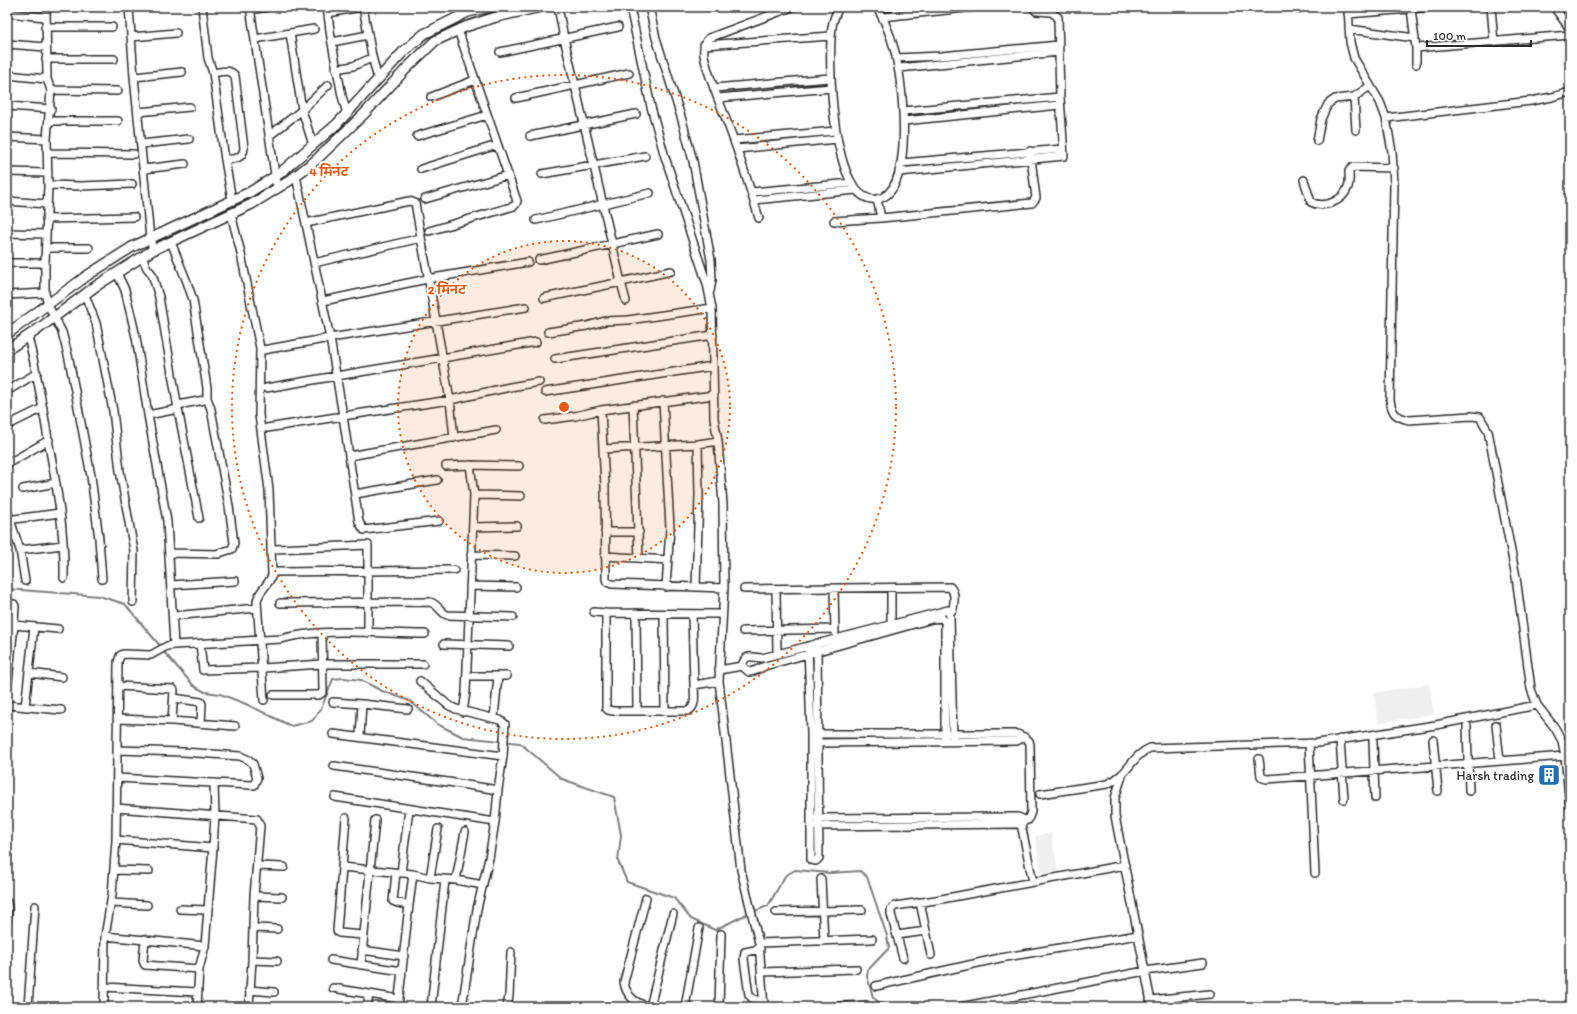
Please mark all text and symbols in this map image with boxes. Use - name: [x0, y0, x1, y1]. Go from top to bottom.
- scale bar: [1427, 22, 1531, 48]
- text: 100 m: [1433, 29, 1466, 43]
- text: 4 मिनट: [309, 163, 350, 179]
- text: 2 मिनट: [428, 281, 467, 297]
- centre of rings: [557, 400, 571, 414]
- building icon: Harsh trading: [1536, 762, 1562, 788]
- place label: Harsh trading: [1457, 768, 1534, 783]

